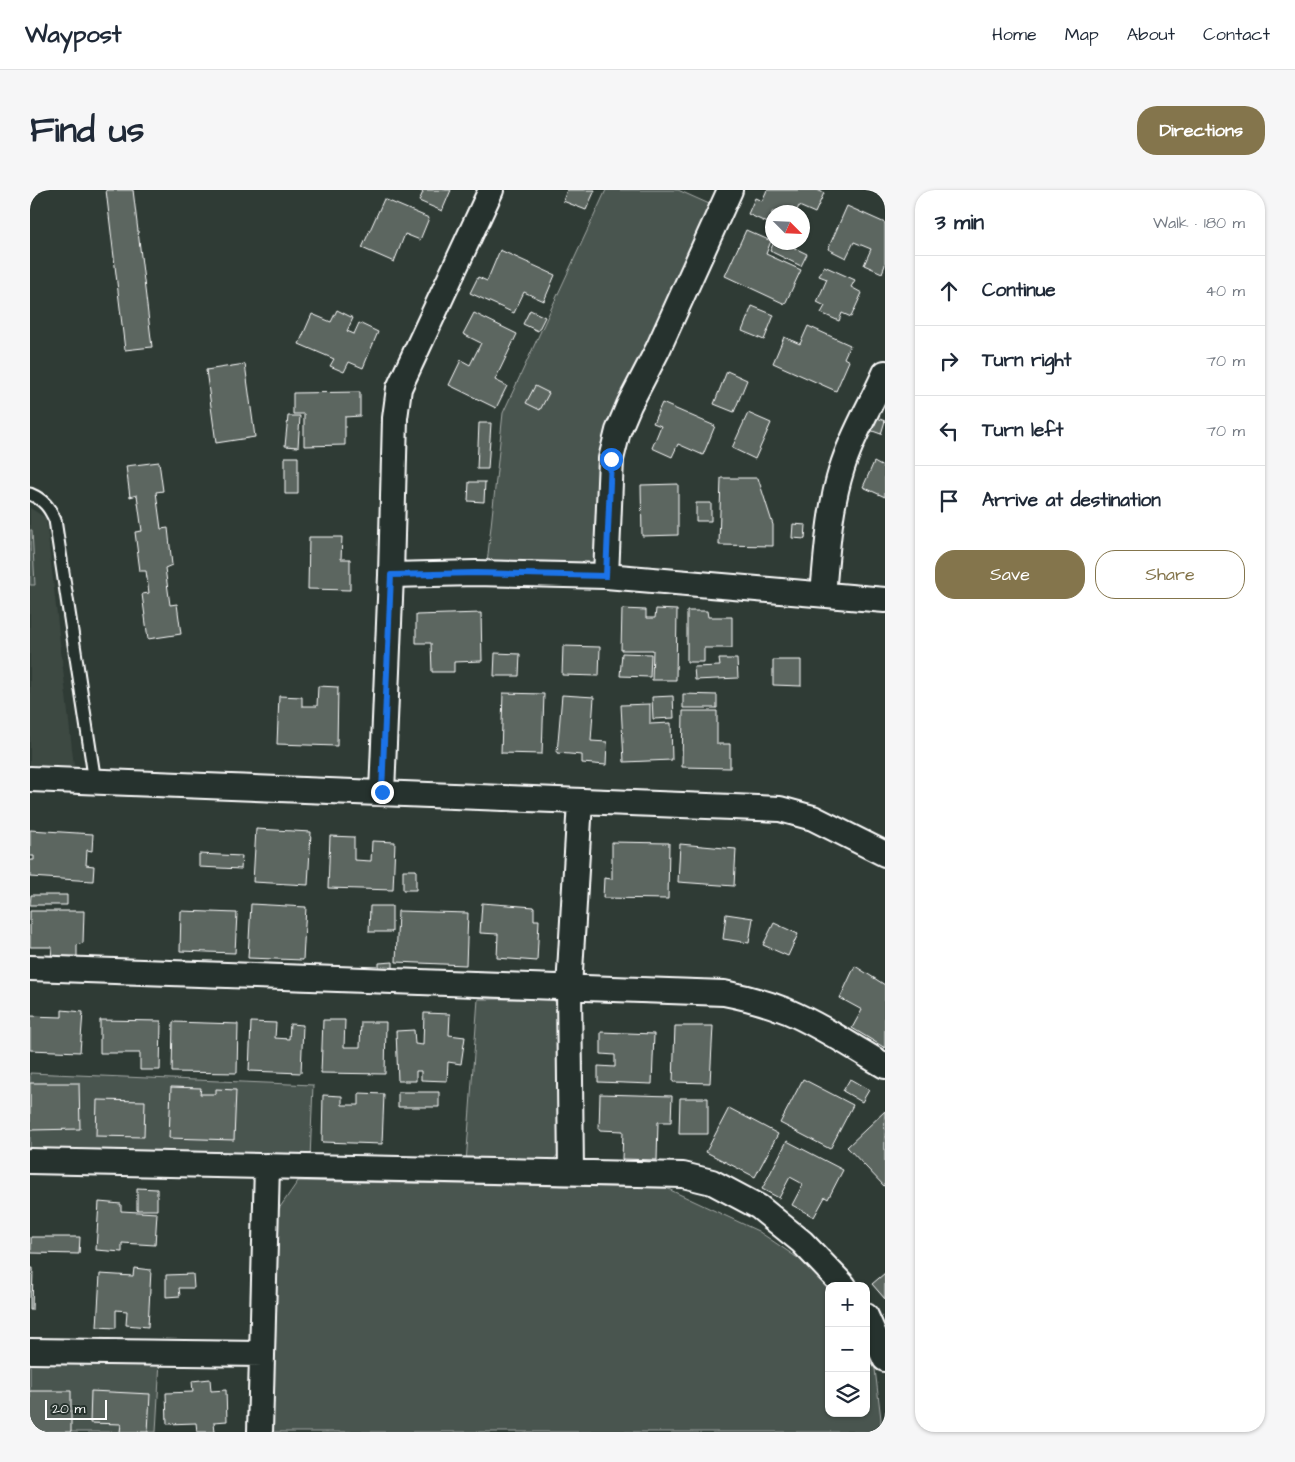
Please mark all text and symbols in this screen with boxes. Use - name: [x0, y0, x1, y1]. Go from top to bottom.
- text: Waypost: [25, 18, 122, 52]
- text: Home: [992, 22, 1037, 47]
- text: Map: [1065, 22, 1099, 47]
- text: About: [1127, 22, 1175, 47]
- text: Contact: [1203, 22, 1270, 47]
- text: Find us: [30, 106, 144, 155]
- button: Directions: [1137, 106, 1265, 155]
- north arrow: [765, 205, 810, 250]
- text: 3 min: [935, 208, 984, 237]
- text: Walk · 180 m: [1153, 212, 1245, 234]
- icon: ahead: [935, 277, 963, 305]
- text: Continue: [982, 277, 1056, 304]
- text: 40 m: [1205, 280, 1245, 302]
- icon: right: [935, 347, 963, 375]
- text: Turn right: [982, 347, 1071, 374]
- text: 70 m: [1206, 350, 1245, 372]
- icon: left: [935, 417, 963, 445]
- text: Turn left: [982, 417, 1063, 444]
- text: 70 m: [1206, 420, 1245, 442]
- route start: [600, 448, 623, 471]
- icon: arrive: [935, 487, 963, 515]
- text: Arrive at destination: [982, 487, 1161, 514]
- button: Save: [935, 550, 1085, 599]
- button: Share: [1095, 550, 1245, 599]
- route end: [371, 781, 394, 804]
- map controls: [825, 1282, 870, 1417]
- button: +: [825, 1282, 870, 1327]
- button: −: [825, 1327, 870, 1372]
- button: layers: [825, 1372, 870, 1417]
- scale bar: [45, 1397, 108, 1420]
- text: 20 m: [52, 1399, 85, 1419]

